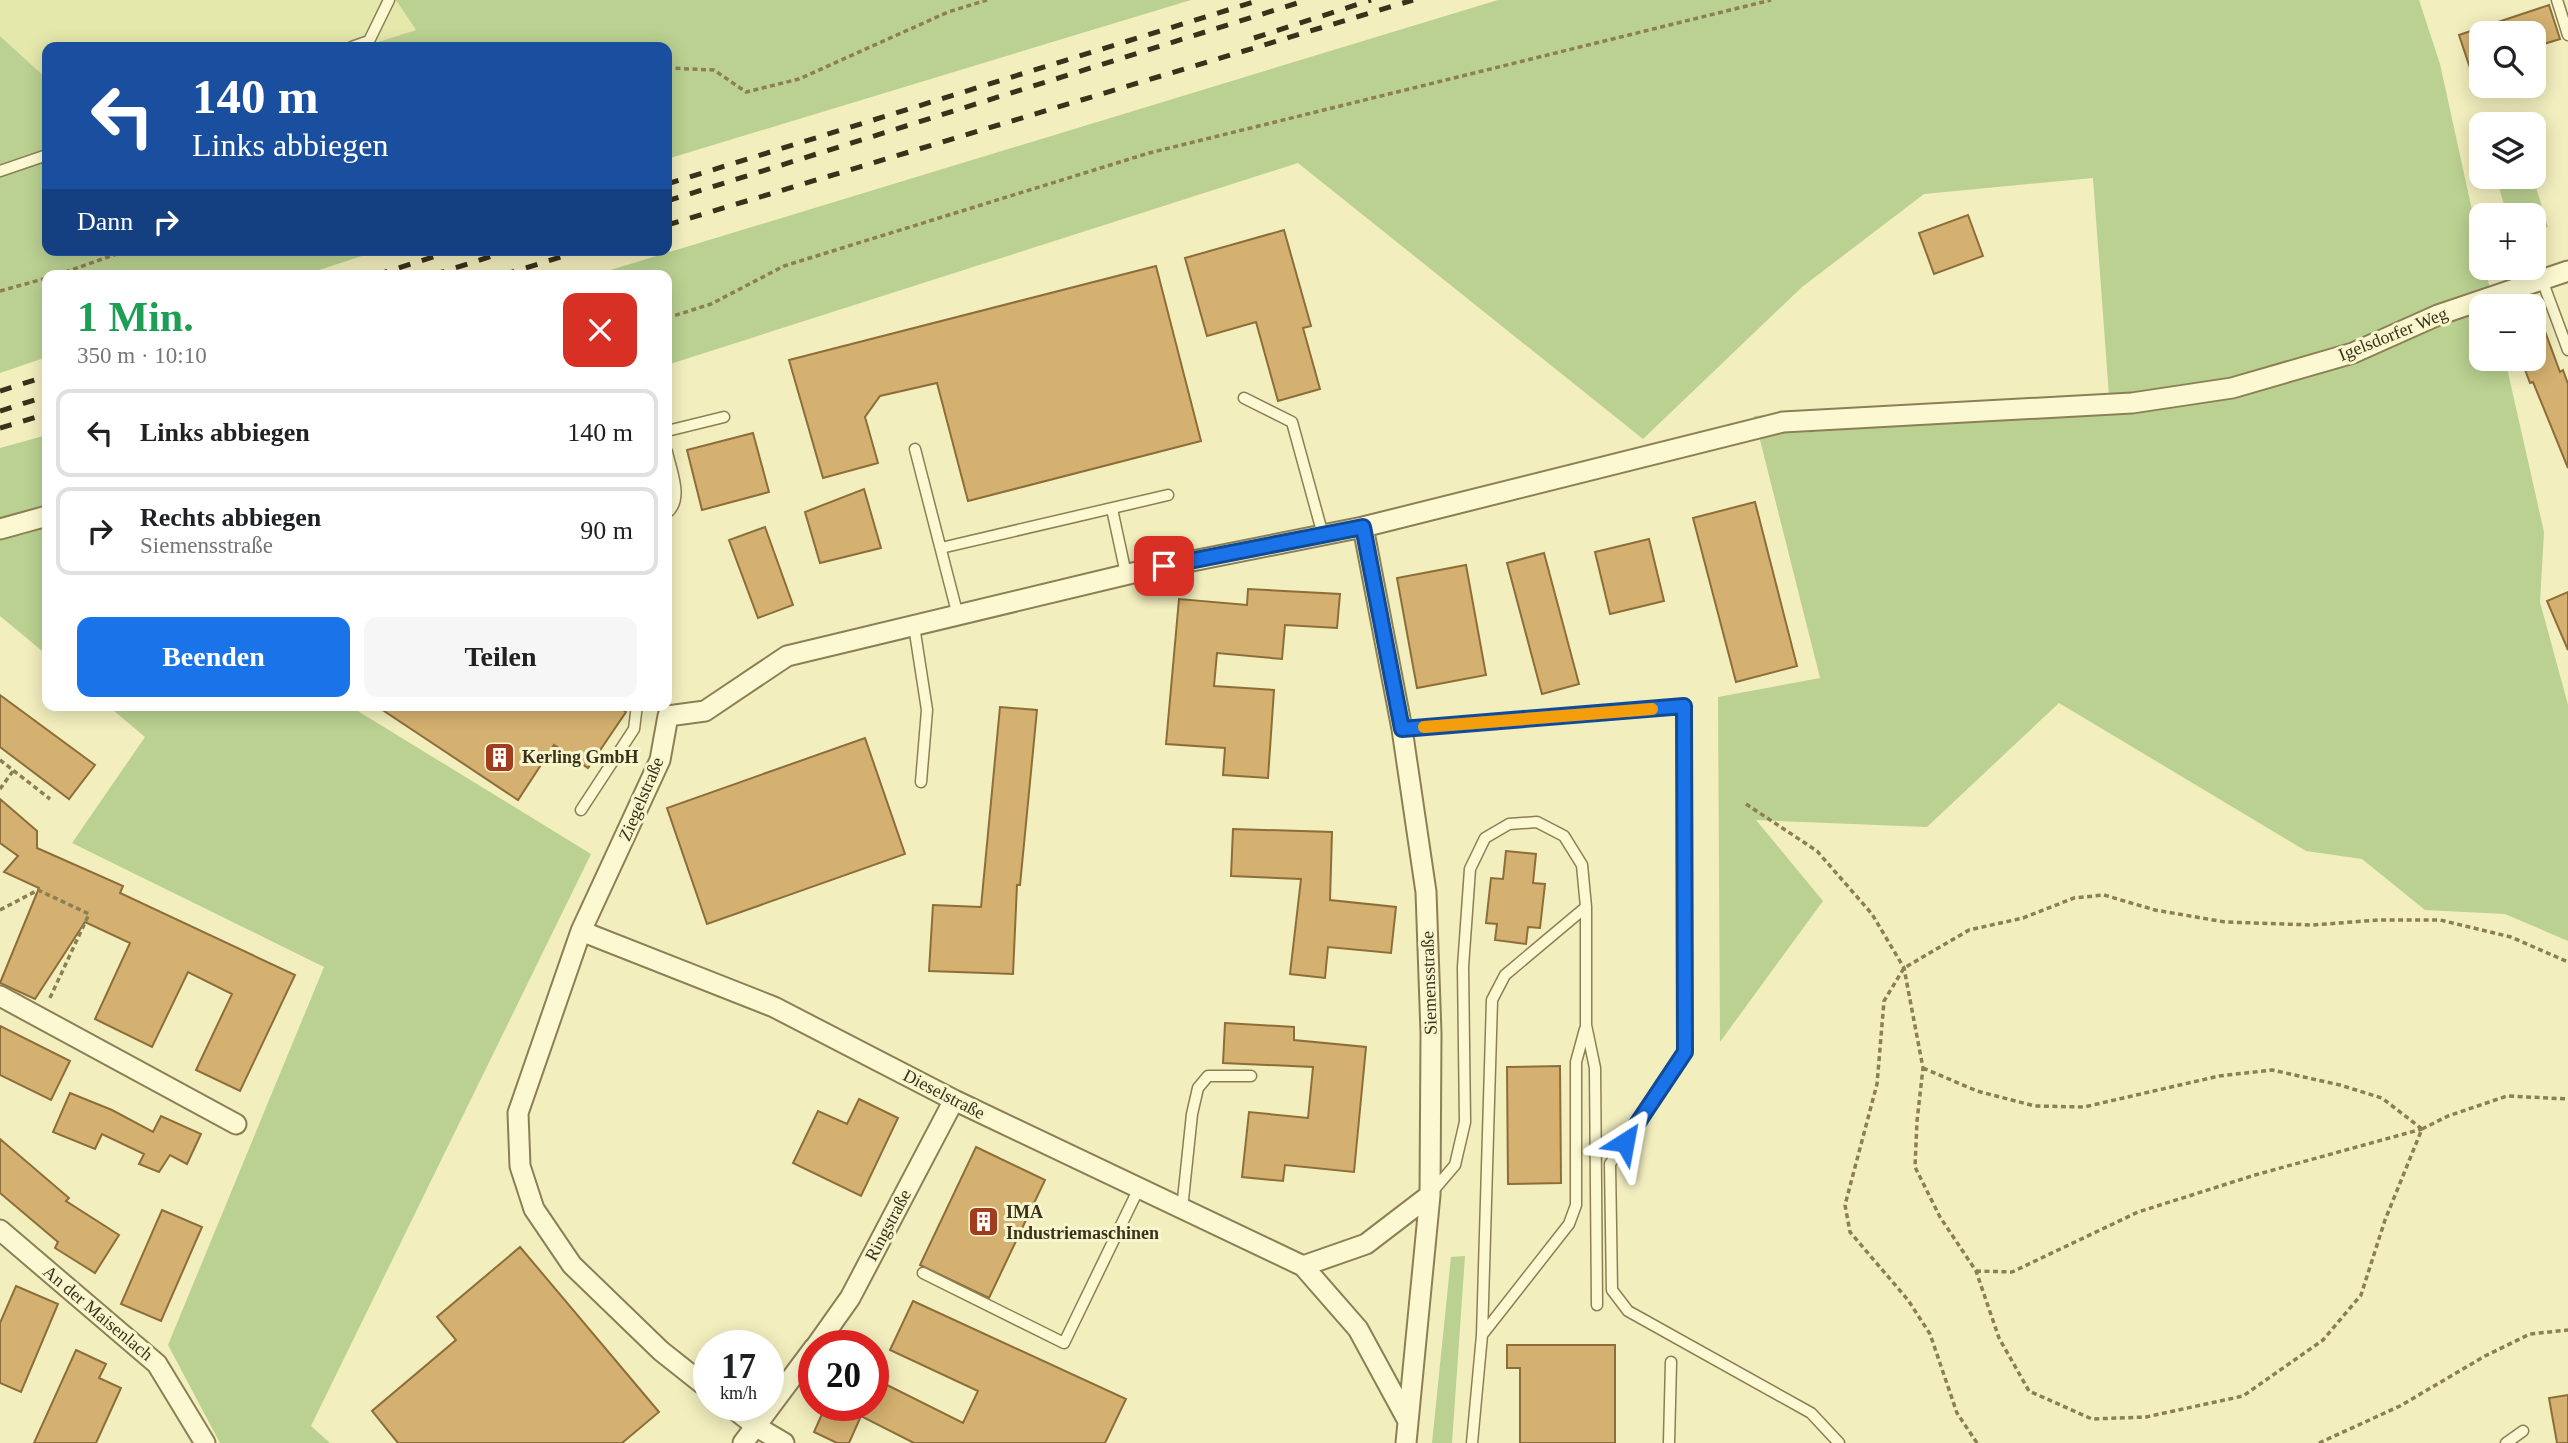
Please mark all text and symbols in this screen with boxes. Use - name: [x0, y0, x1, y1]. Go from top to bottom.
- map controls: [2469, 21, 2546, 371]
- button: search: [2469, 21, 2546, 98]
- text: 140 m: [192, 69, 319, 124]
- icon: left: [77, 70, 168, 161]
- button: layers: [2469, 112, 2546, 189]
- text: Links abbiegen: [192, 127, 388, 163]
- icon: right: [147, 203, 185, 241]
- button: +: [2469, 203, 2546, 280]
- text: Dann: [77, 207, 133, 236]
- button: close: [563, 293, 637, 367]
- text: 1 Min.: [77, 294, 194, 340]
- button: −: [2469, 294, 2546, 371]
- street label: Igelsdorfer Weg: [2336, 303, 2450, 365]
- text: 350 m · 10:10: [77, 343, 207, 368]
- icon: left: [81, 414, 119, 452]
- text: Links abbiegen: [140, 418, 310, 447]
- text: 140 m: [567, 418, 633, 447]
- text: Rechts abbiegen: [140, 503, 321, 532]
- icon: right: [81, 512, 119, 550]
- text: 90 m: [580, 516, 633, 545]
- text: Siemensstraße: [140, 533, 273, 558]
- pin: [1134, 536, 1194, 596]
- icon: arrive: [1145, 547, 1183, 585]
- button: Beenden: [77, 617, 350, 697]
- button: Teilen: [364, 617, 637, 697]
- building icon: Kerling GmbH: [482, 740, 516, 774]
- place label: Kerling GmbH: [522, 747, 639, 767]
- street label: Ziegelstraße: [614, 754, 668, 844]
- street label: Siemensstraße: [1417, 931, 1441, 1035]
- street label: Dieselstraße: [900, 1065, 988, 1123]
- position arrow: [1588, 1105, 1662, 1179]
- street label: Ringstraße: [861, 1186, 915, 1264]
- place label: IMA Industriemaschinen: [1006, 1202, 1159, 1243]
- building icon: IMA Industriemaschinen: [966, 1205, 1000, 1239]
- street label: An der Maisenlach: [39, 1261, 157, 1365]
- speed limit sign: 20: [798, 1330, 889, 1421]
- text: 17: [721, 1347, 756, 1386]
- text: km/h: [720, 1383, 757, 1403]

